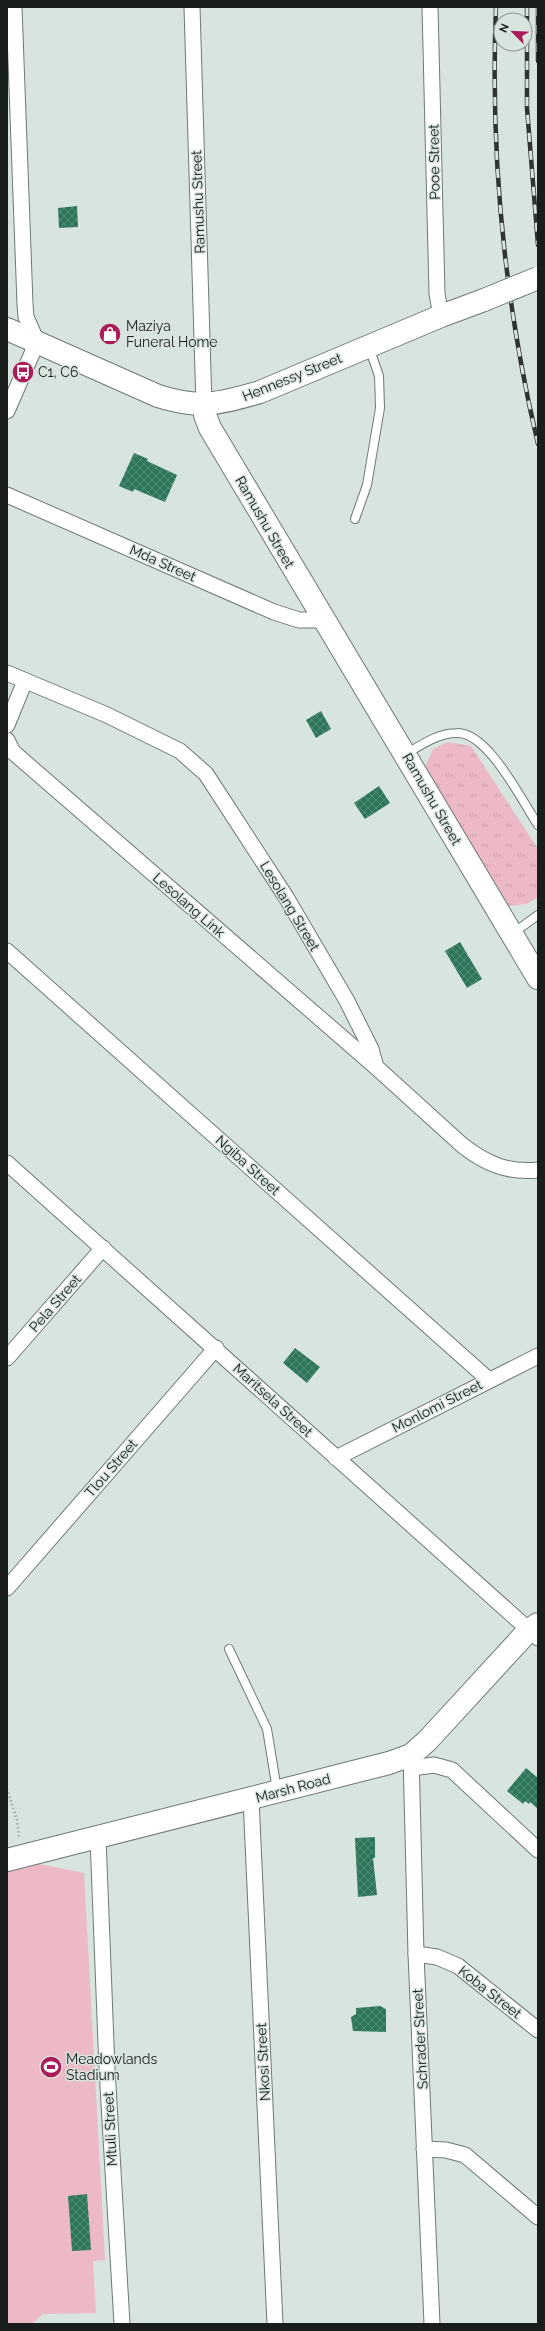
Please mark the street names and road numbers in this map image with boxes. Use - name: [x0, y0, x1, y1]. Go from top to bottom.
- street label: Pooe Street: [425, 124, 443, 200]
- street label: Ramushu Street: [188, 150, 208, 254]
- street label: Hennessy Street: [240, 350, 344, 404]
- street label: Ramushu Street: [232, 473, 298, 571]
- street label: Mda Street: [127, 541, 199, 585]
- street label: Ramushu Street: [399, 750, 465, 848]
- street label: Lesolang Street: [257, 858, 323, 954]
- street label: Lesolang Link: [150, 869, 229, 941]
- street label: Ngiba Street: [213, 1132, 284, 1198]
- street label: Pela Street: [26, 1271, 84, 1335]
- street label: Maritsela Street: [230, 1360, 316, 1440]
- street label: Monlomi Street: [389, 1376, 485, 1436]
- street label: Tlou Street: [82, 1436, 141, 1500]
- street label: Marsh Road: [254, 1770, 332, 1806]
- street label: Koba Street: [455, 1962, 525, 2022]
- street label: Schrader Street: [409, 1988, 431, 2090]
- street label: Nkosi Street: [253, 2022, 273, 2102]
- street label: Mtuli Street: [100, 2091, 120, 2167]

